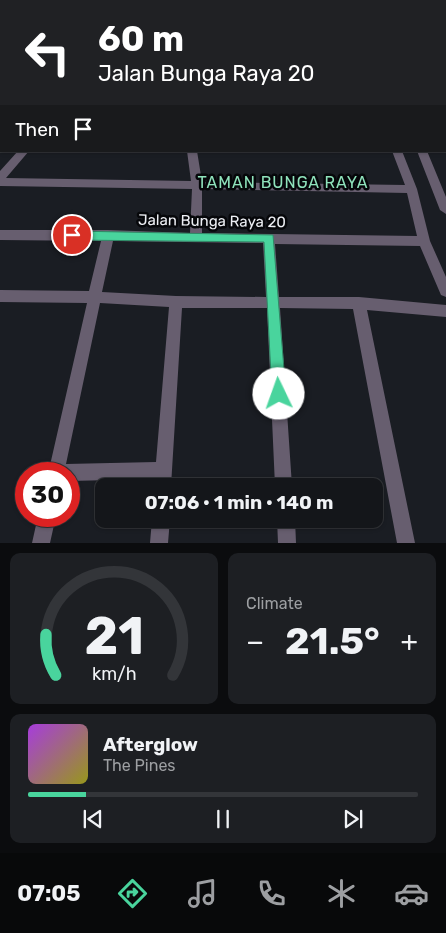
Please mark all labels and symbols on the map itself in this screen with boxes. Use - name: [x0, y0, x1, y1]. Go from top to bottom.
- district label: TAMAN BUNGA RAYA: [197, 173, 369, 192]
- street label: Jalan Bunga Raya 20: [138, 211, 286, 231]
- pin: [51, 214, 93, 256]
- position arrow: [252, 367, 304, 419]
- speed limit sign: 30: [15, 462, 80, 527]

